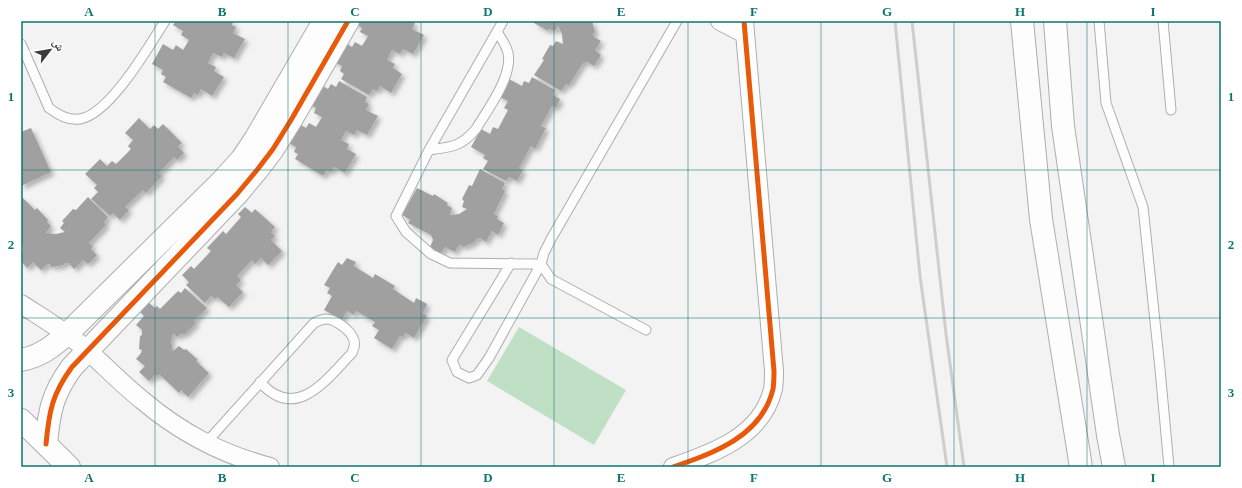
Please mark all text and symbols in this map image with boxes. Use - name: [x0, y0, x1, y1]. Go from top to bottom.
- text: A: [84, 4, 94, 19]
- text: B: [218, 4, 227, 19]
- text: C: [350, 4, 360, 19]
- text: D: [483, 4, 493, 19]
- text: E: [617, 4, 625, 19]
- text: F: [750, 4, 758, 19]
- text: G: [882, 4, 892, 19]
- text: H: [1015, 4, 1025, 19]
- text: I: [1150, 4, 1156, 19]
- north arrow: [30, 30, 70, 70]
- text: ش: [49, 37, 67, 54]
- text: 1: [8, 89, 14, 104]
- text: 1: [1228, 89, 1234, 104]
- text: 2: [8, 237, 14, 252]
- text: 2: [1228, 237, 1234, 252]
- text: 3: [8, 385, 15, 400]
- text: 3: [1228, 385, 1235, 400]
- text: A: [84, 470, 94, 485]
- text: B: [218, 470, 227, 485]
- text: C: [350, 470, 360, 485]
- text: D: [483, 470, 493, 485]
- text: E: [617, 470, 625, 485]
- text: F: [750, 470, 758, 485]
- text: G: [882, 470, 892, 485]
- text: H: [1015, 470, 1025, 485]
- text: I: [1150, 470, 1156, 485]

